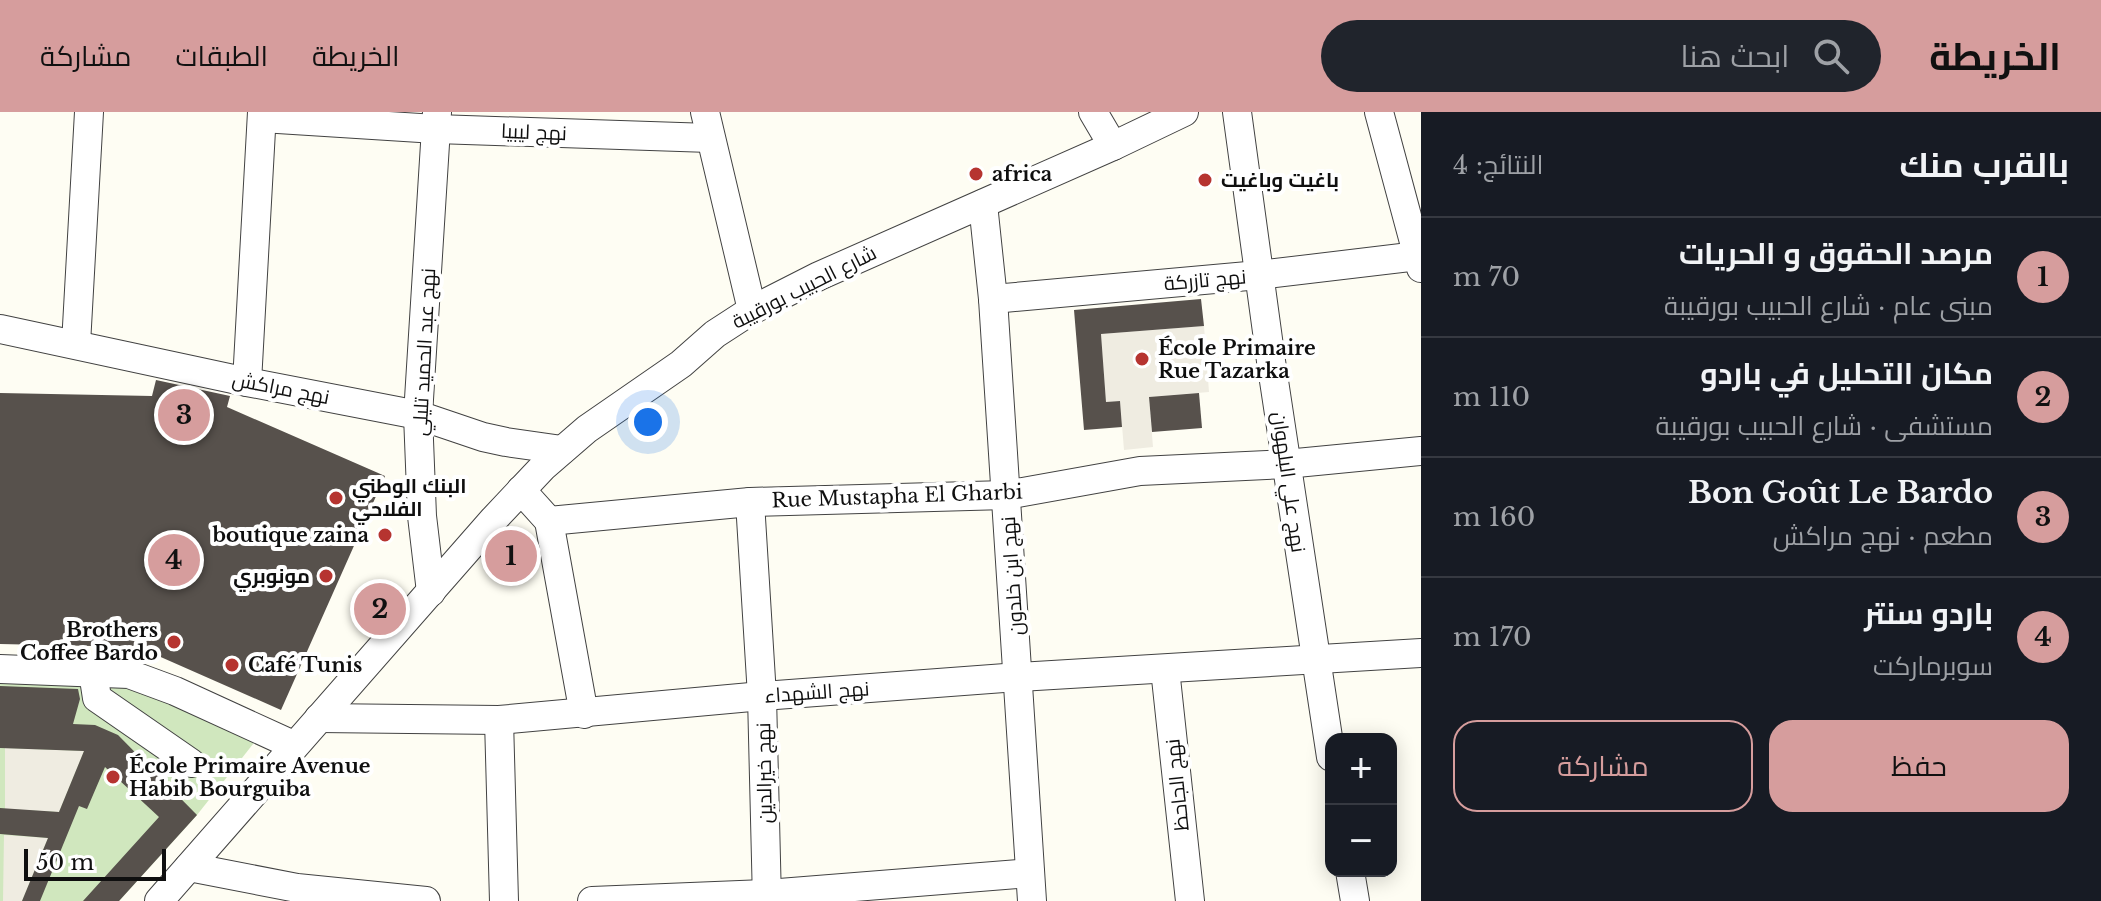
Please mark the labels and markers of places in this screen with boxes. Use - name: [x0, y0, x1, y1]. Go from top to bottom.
- place label: africa: [992, 162, 1053, 186]
- marker: africa: [967, 165, 985, 183]
- place label: باغيت وباغيت: [1221, 168, 1339, 192]
- marker: باغيت وباغيت: [1196, 171, 1214, 189]
- place label: École Primaire Rue Tazarka: [1158, 335, 1316, 383]
- marker: École Primaire Rue Tazarka: [1133, 350, 1151, 368]
- pin: 3: [158, 385, 210, 445]
- place label: البنك الوطني الفلاحي: [352, 474, 466, 525]
- marker: البنك الوطني الفلاحي: [327, 489, 345, 507]
- place label: boutique zaina: [212, 523, 370, 547]
- marker: boutique zaina: [376, 526, 394, 544]
- pin: 1: [485, 526, 537, 586]
- pin: 4: [148, 530, 200, 590]
- place label: مونوبري: [233, 564, 310, 592]
- marker: مونوبري: [317, 567, 335, 585]
- pin: 2: [354, 579, 406, 639]
- place label: Brothers Coffee Bardo: [20, 618, 158, 665]
- marker: Brothers Coffee Bardo: [165, 633, 183, 651]
- place label: Café Tunis: [248, 653, 362, 677]
- marker: Café Tunis: [223, 656, 241, 674]
- place label: École Primaire Avenue Habib Bourguiba: [129, 753, 371, 801]
- marker: École Primaire Avenue Habib Bourguiba: [104, 768, 122, 786]

